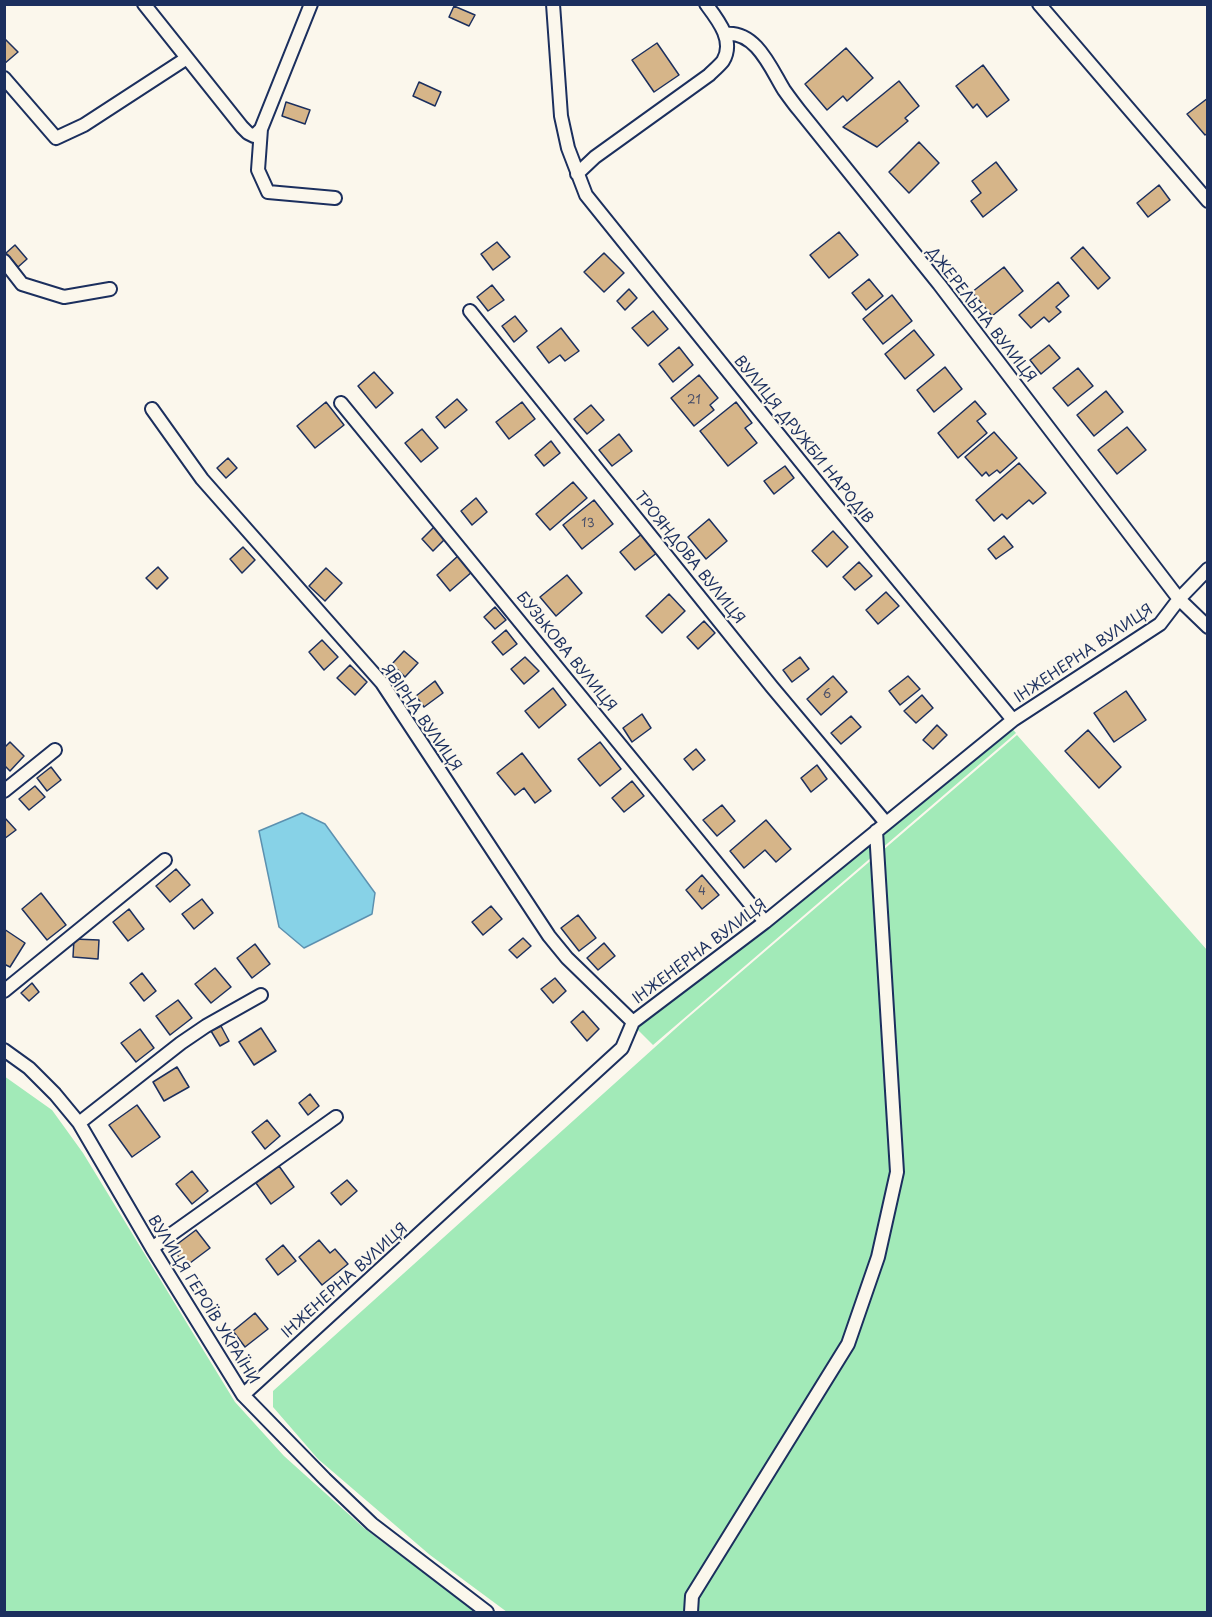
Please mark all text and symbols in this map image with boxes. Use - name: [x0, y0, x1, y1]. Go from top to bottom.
- street label: ДЖЕРЕЛЬНА ВУЛИЦЯ: [922, 244, 1040, 386]
- street label: ВУЛИЦЯ ДРУЖБИ НАРОДІВ: [730, 352, 876, 528]
- house number: 21: [687, 394, 701, 408]
- street label: ТРОЯНДОВА ВУЛИЦЯ: [630, 488, 748, 628]
- house number: 13: [581, 517, 595, 531]
- street label: БУЗЬКОВА ВУЛИЦЯ: [512, 589, 620, 715]
- street label: ІНЖЕНЕРНА ВУЛИЦЯ: [1011, 601, 1157, 707]
- street label: ЯВІРНА ВУЛИЦЯ: [377, 661, 465, 775]
- house number: 6: [823, 688, 831, 702]
- house number: 4: [698, 885, 706, 899]
- street label: ІНЖЕНЕРНА ВУЛИЦЯ: [630, 896, 770, 1008]
- street label: ВУЛИЦЯ ГЕРОЇВ УКРАЇНИ: [144, 1212, 262, 1388]
- street label: ІНЖЕНЕРНА ВУЛИЦЯ: [278, 1220, 412, 1342]

